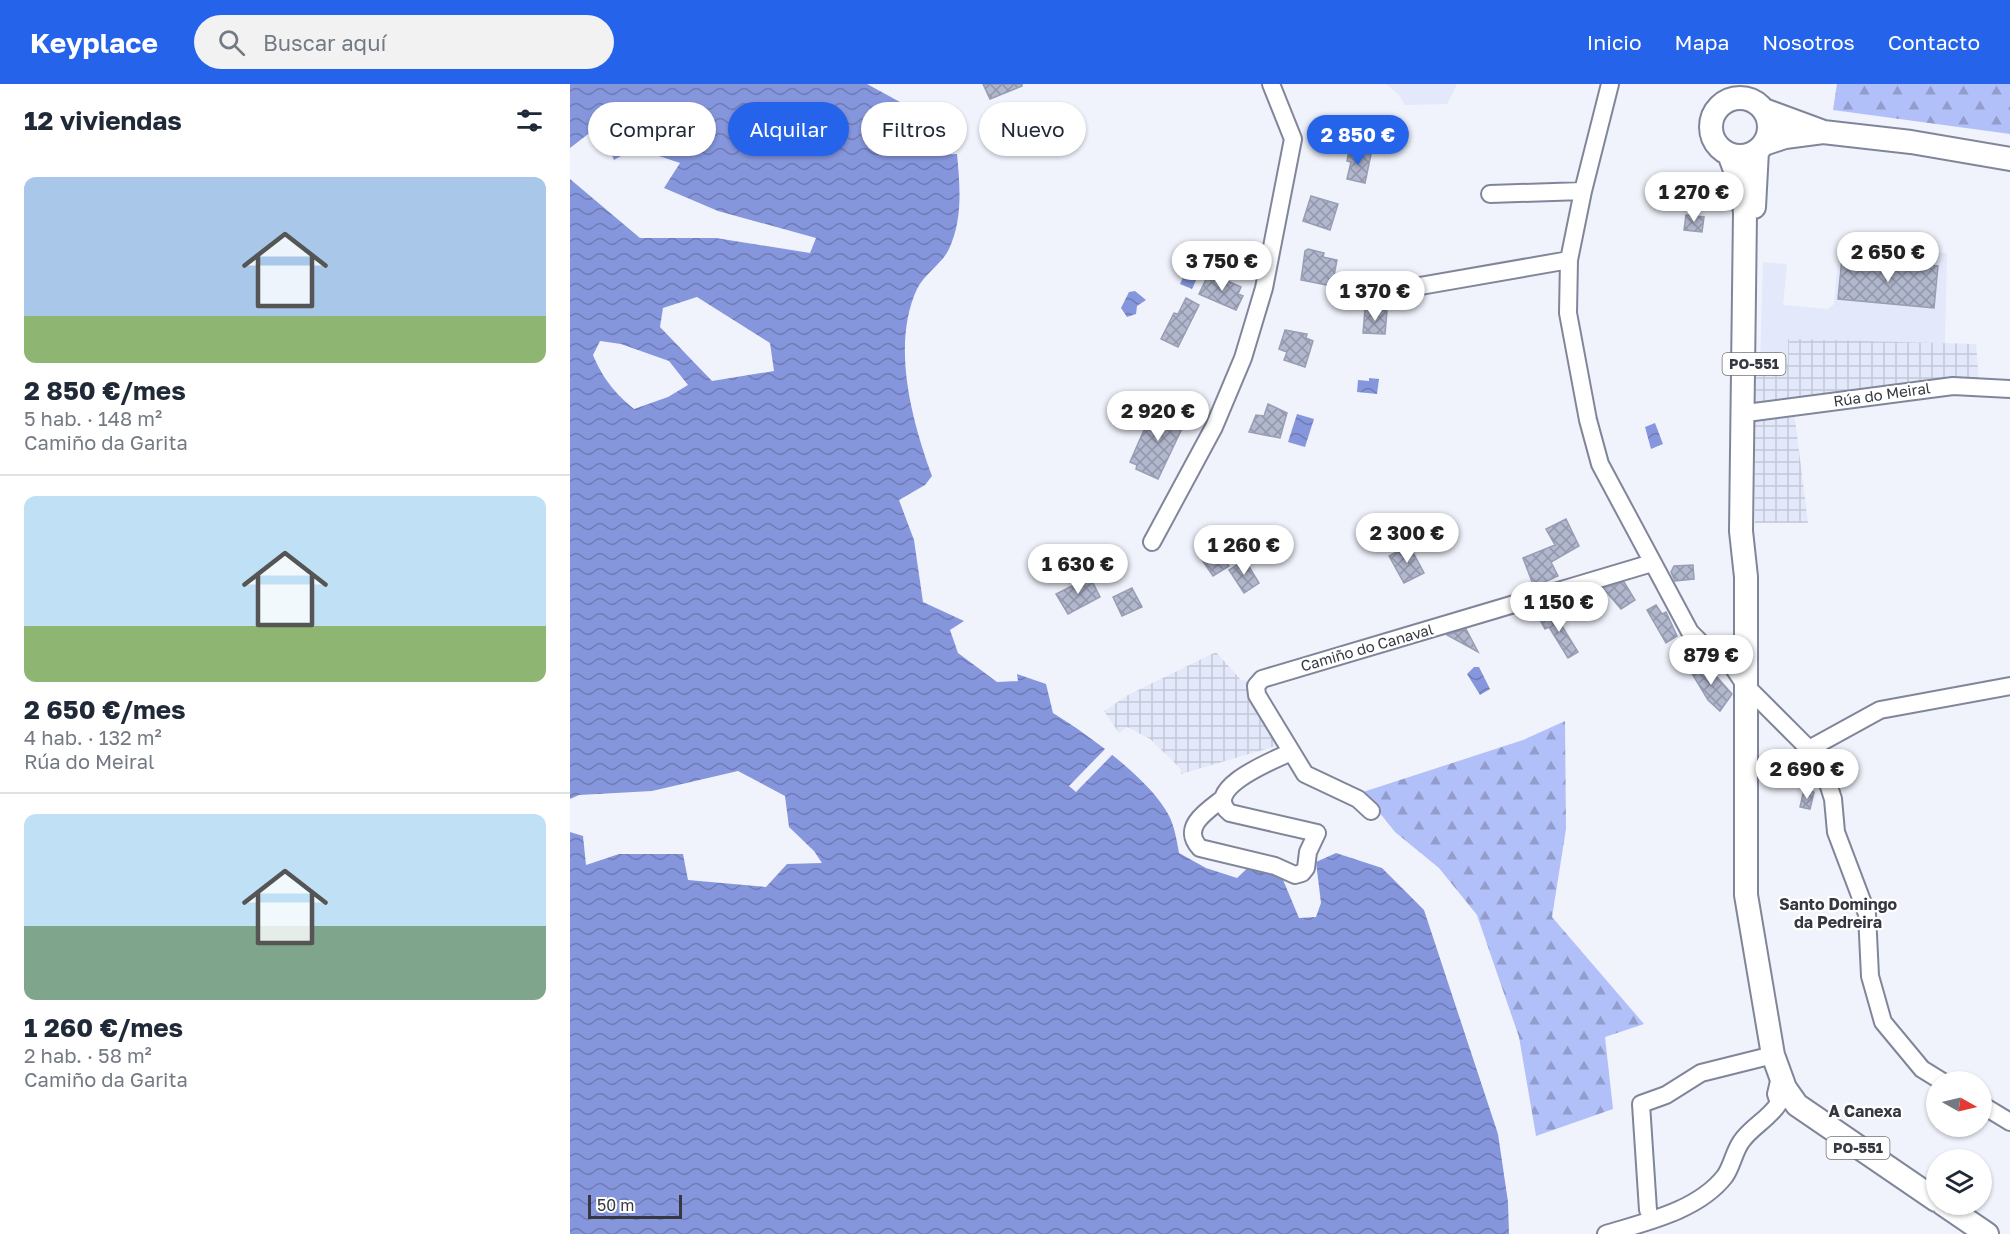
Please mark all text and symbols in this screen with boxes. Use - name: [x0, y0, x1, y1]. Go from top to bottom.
- search box: [194, 15, 614, 69]
- text: Keyplace: [30, 26, 158, 59]
- icon: search: [215, 26, 248, 59]
- text: Buscar aquí: [263, 29, 386, 56]
- text: Inicio: [1587, 29, 1642, 55]
- text: Mapa: [1675, 29, 1729, 55]
- text: Nosotros: [1762, 29, 1855, 55]
- text: Contacto: [1888, 29, 1980, 55]
- chip: Comprar: [588, 102, 716, 156]
- chip: Alquilar: [728, 102, 849, 156]
- chip: Filtros: [861, 102, 967, 156]
- chip: Nuevo: [979, 102, 1086, 156]
- icon: filters: [513, 104, 546, 137]
- text: 12 viviendas: [24, 105, 182, 136]
- pin: 2 850 €: [1303, 115, 1413, 166]
- text: 2 850 €: [1321, 122, 1395, 146]
- pin: 1 270 €: [1639, 172, 1749, 223]
- text: 1 270 €: [1659, 179, 1729, 203]
- icon: home: [231, 216, 339, 324]
- pin: 2 650 €: [1833, 232, 1943, 283]
- text: 2 650 €: [1851, 239, 1925, 263]
- pin: 3 750 €: [1167, 241, 1277, 292]
- text: 3 750 €: [1186, 248, 1258, 272]
- pin: 1 370 €: [1320, 271, 1430, 322]
- text: 1 370 €: [1340, 278, 1410, 302]
- road number: PO-551: [1722, 353, 1786, 375]
- text: 2 850 €/mes: [24, 375, 186, 406]
- street label: Rúa do Meiral: [1832, 378, 1932, 410]
- pin: 2 920 €: [1103, 391, 1213, 442]
- text: 2 920 €: [1121, 398, 1195, 422]
- text: 5 hab. · 148 m²: [24, 406, 162, 430]
- text: Camiño da Garita: [24, 430, 188, 454]
- pin: 2 300 €: [1352, 513, 1462, 564]
- text: 2 300 €: [1370, 520, 1444, 544]
- pin: 1 260 €: [1189, 525, 1299, 576]
- text: 1 260 €: [1208, 532, 1280, 556]
- icon: home: [231, 535, 339, 643]
- pin: 1 630 €: [1023, 544, 1133, 595]
- text: 1 630 €: [1042, 551, 1114, 575]
- pin: 1 150 €: [1504, 582, 1614, 633]
- text: 1 150 €: [1524, 589, 1594, 613]
- street label: Camiño do Canaval: [1298, 619, 1435, 675]
- pin: 879 €: [1669, 635, 1753, 686]
- text: 879 €: [1683, 642, 1739, 666]
- text: 2 650 €/mes: [24, 694, 186, 725]
- text: 4 hab. · 132 m²: [24, 725, 162, 749]
- text: Rúa do Meiral: [24, 749, 154, 773]
- pin: 2 690 €: [1752, 749, 1862, 800]
- text: 2 690 €: [1770, 756, 1844, 780]
- icon: home: [231, 853, 339, 961]
- district label: Santo Domingo da Pedreira: [1779, 894, 1898, 932]
- text: 1 260 €/mes: [24, 1012, 183, 1043]
- text: 2 hab. · 58 m²: [24, 1043, 152, 1067]
- text: Camiño da Garita: [24, 1067, 188, 1091]
- north arrow: [1926, 1071, 1992, 1137]
- map controls: [1926, 1071, 1992, 1215]
- district label: A Canexa: [1828, 1101, 1902, 1121]
- road number: PO-551: [1826, 1137, 1890, 1159]
- button: layers: [1926, 1149, 1992, 1215]
- scale bar: [588, 1192, 682, 1220]
- text: 50 m: [597, 1195, 634, 1215]

